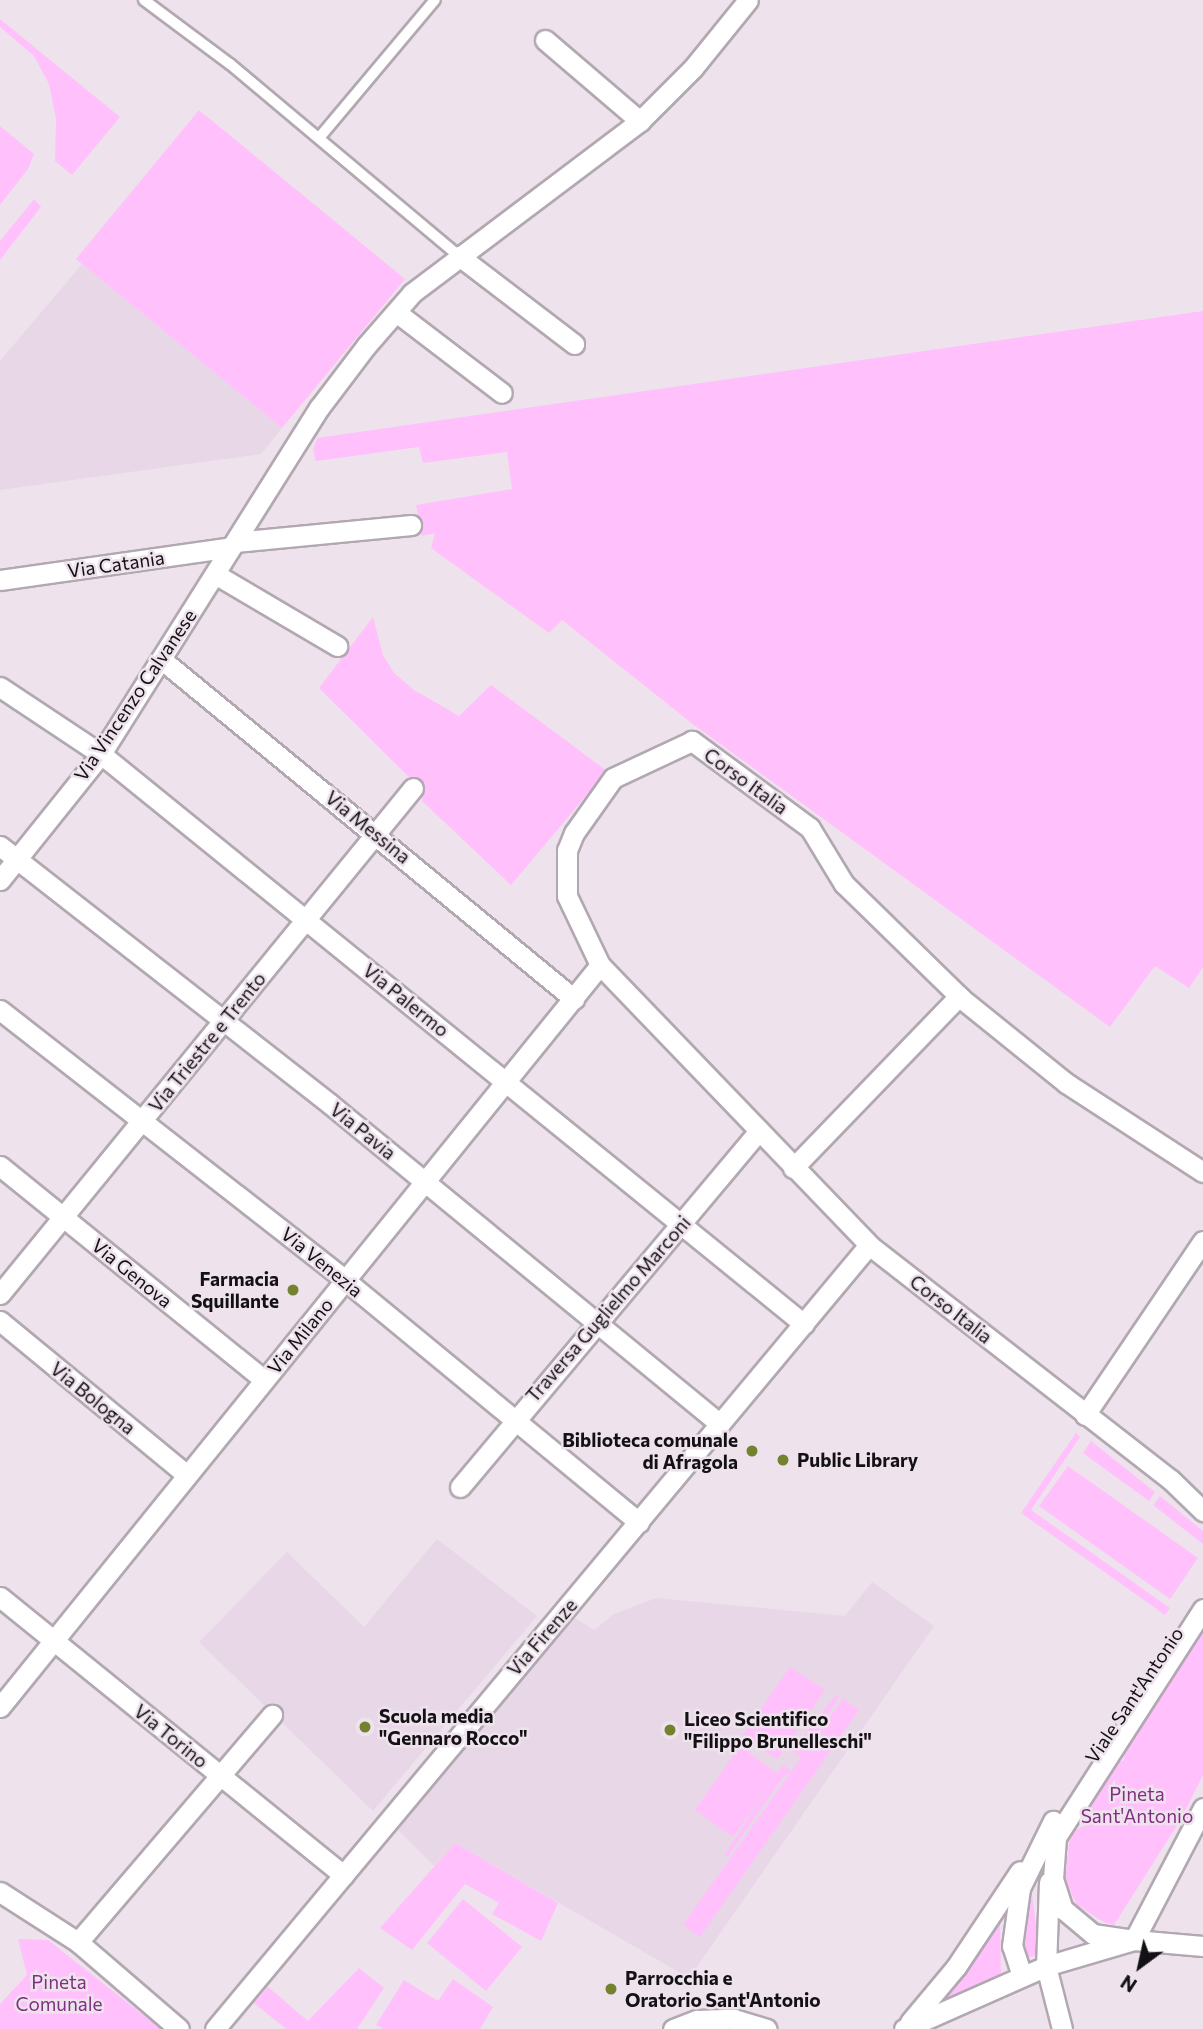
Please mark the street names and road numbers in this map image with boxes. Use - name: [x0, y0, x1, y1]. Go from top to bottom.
- street label: Via Catania: [66, 546, 166, 582]
- street label: Via Vincenzo Calvanese: [69, 605, 201, 785]
- street label: Corso Italia: [700, 743, 792, 819]
- street label: Via Messina: [321, 786, 415, 868]
- street label: Via Palermo: [359, 959, 453, 1041]
- street label: Via Triestre e Trento: [144, 967, 270, 1117]
- street label: Via Pavia: [326, 1098, 400, 1164]
- street label: Traversa Guglielmo Marconi: [521, 1211, 695, 1407]
- street label: Via Venezia: [277, 1222, 367, 1302]
- street label: Via Genova: [87, 1234, 177, 1312]
- street label: Corso Italia: [905, 1270, 997, 1348]
- street label: Via Milano: [262, 1293, 338, 1379]
- street label: Via Bologna: [46, 1357, 140, 1439]
- street label: Via Firenze: [502, 1594, 582, 1680]
- street label: Viale Sant'Antonio: [1080, 1623, 1188, 1767]
- street label: Via Torino: [130, 1699, 212, 1773]

